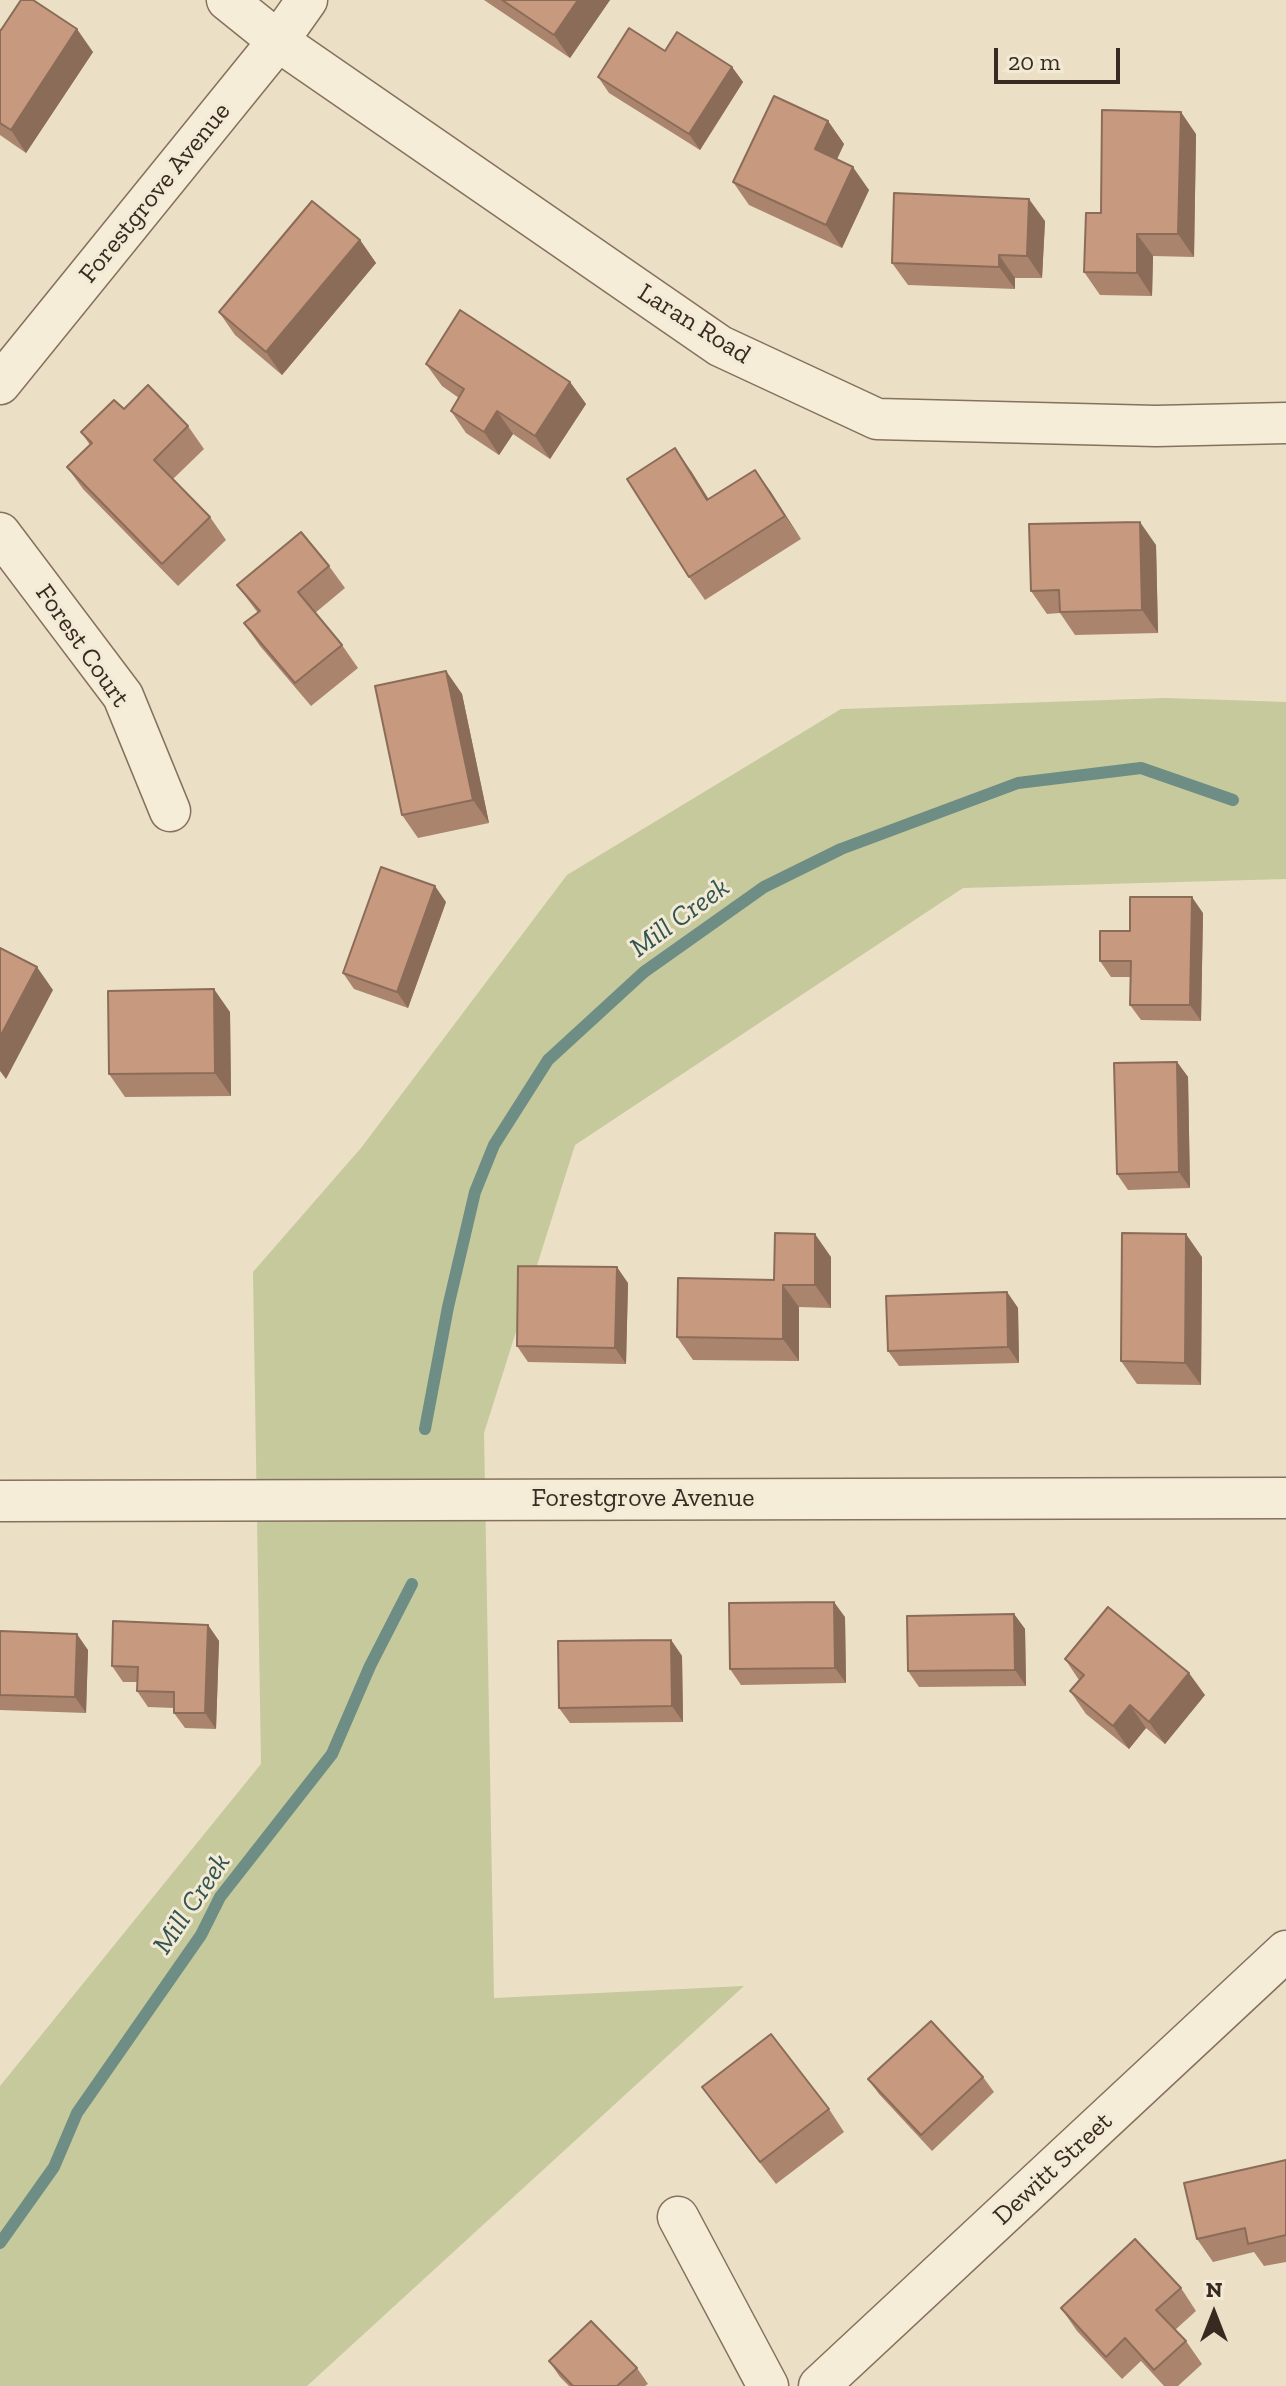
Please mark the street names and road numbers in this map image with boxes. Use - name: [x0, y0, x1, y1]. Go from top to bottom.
- street label: Forestgrove Avenue: [73, 97, 237, 289]
- street label: Laran Road: [632, 277, 756, 371]
- street label: Forest Court: [28, 579, 136, 713]
- street label: Forestgrove Avenue: [532, 1483, 754, 1515]
- street label: Dewitt Street: [987, 2106, 1119, 2232]

